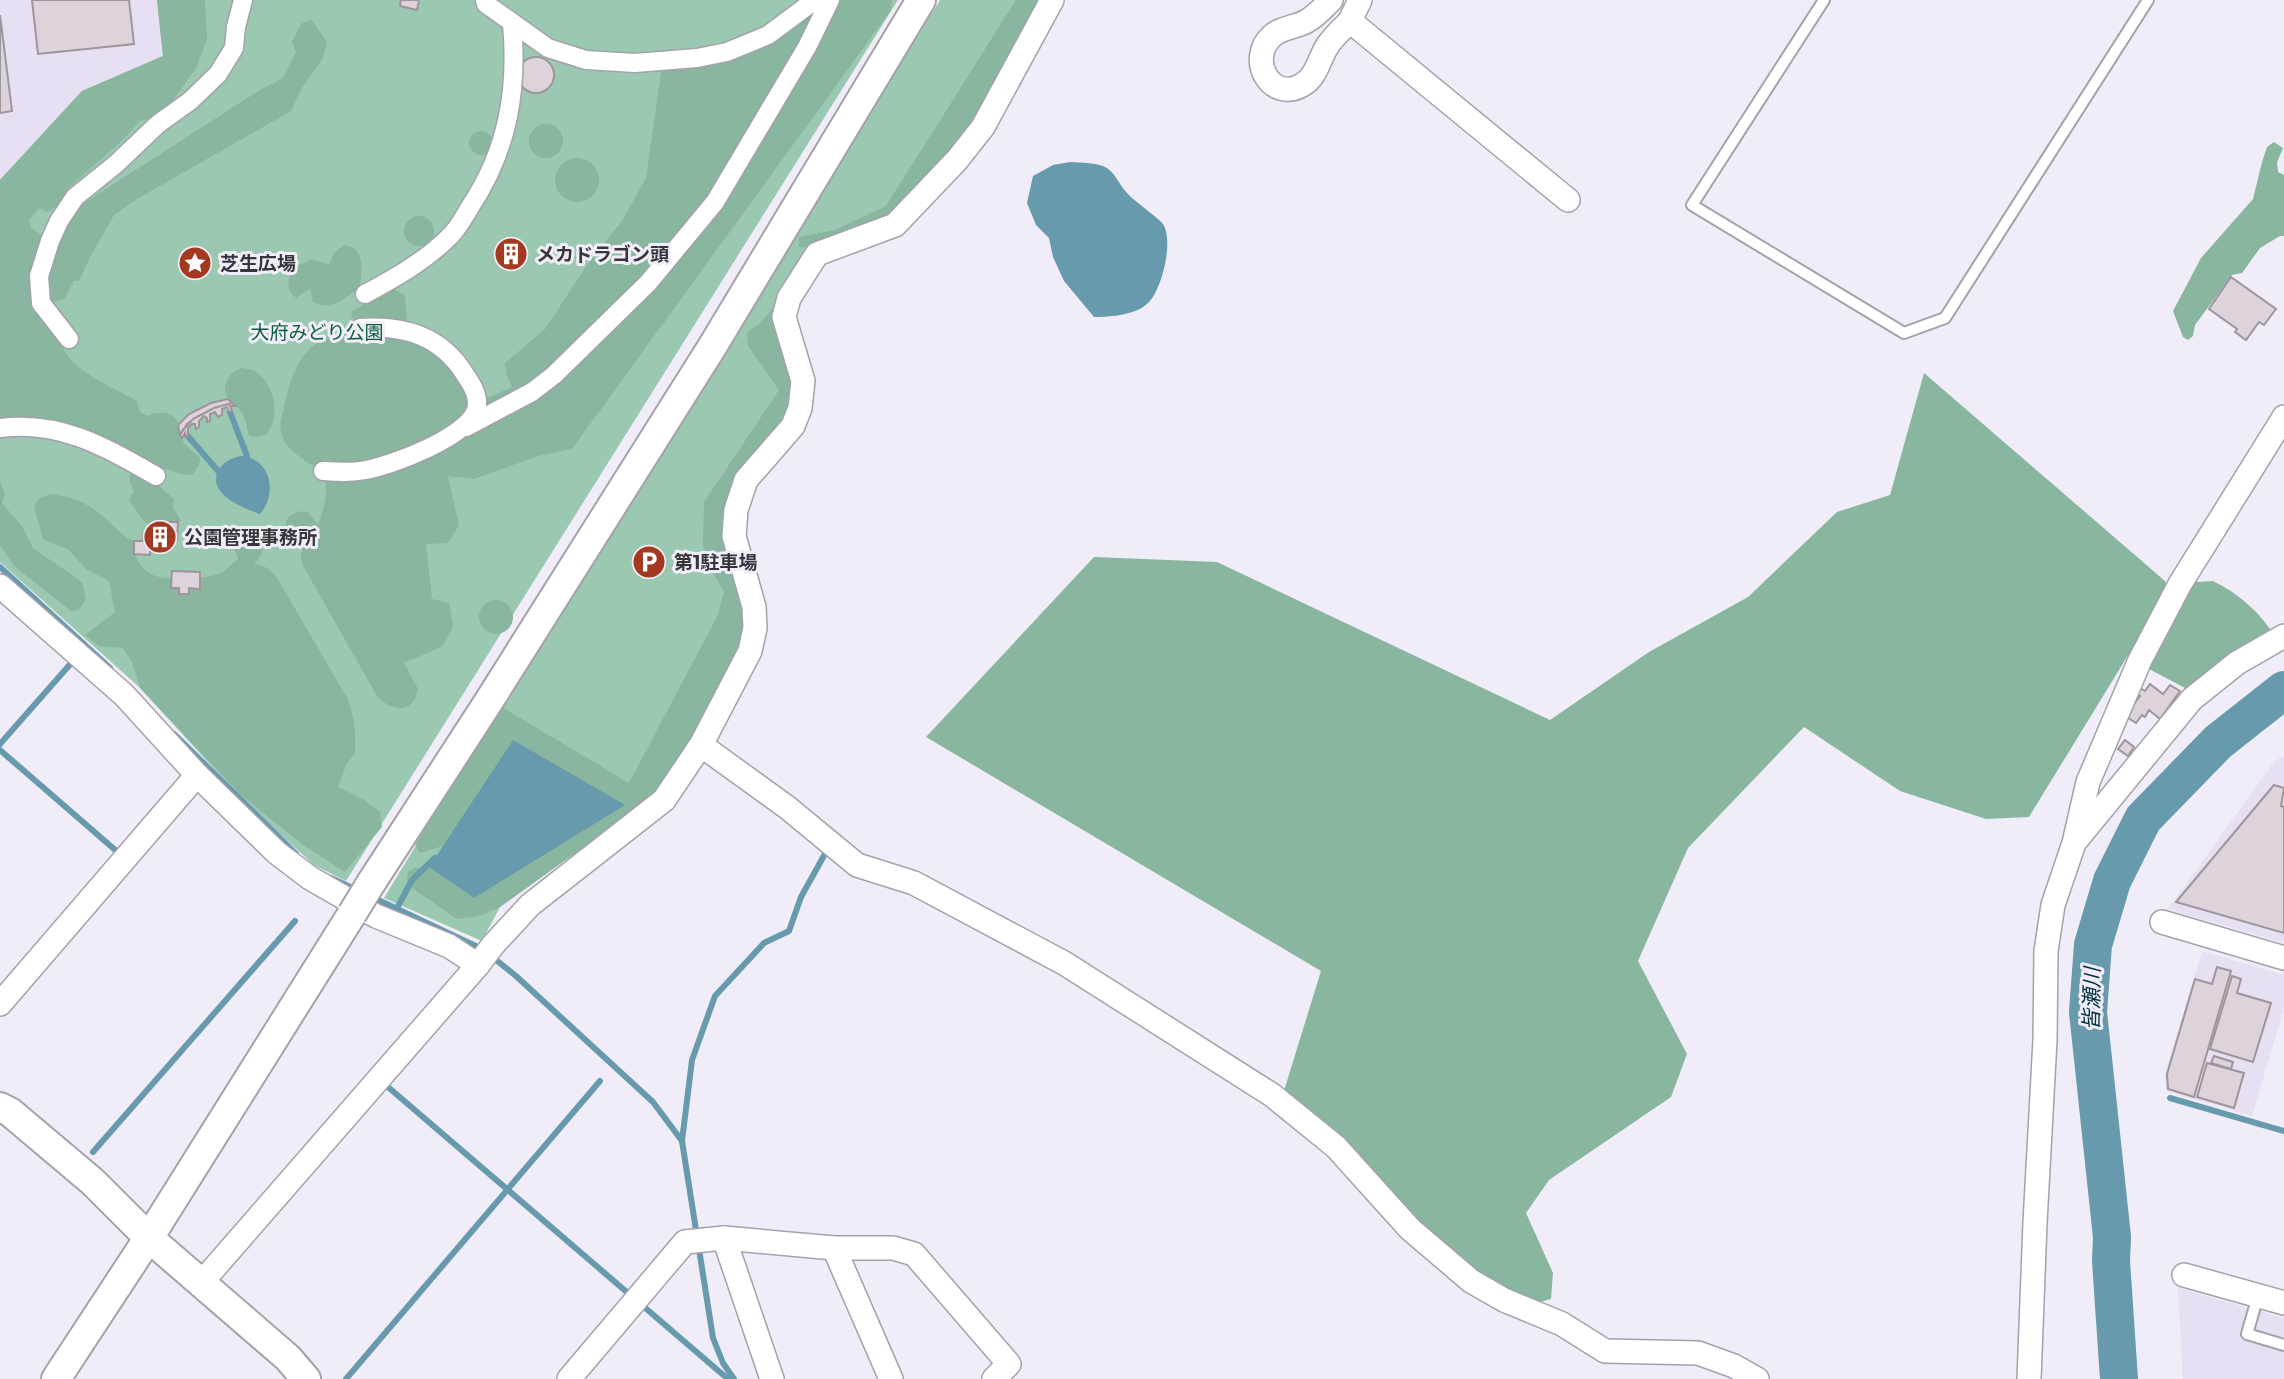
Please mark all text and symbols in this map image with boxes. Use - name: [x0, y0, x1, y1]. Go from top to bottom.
- building icon: メカドラゴン頭: [492, 235, 530, 273]
- place label: メカドラゴン頭: [536, 243, 669, 266]
- place icon: 芝生広場: [176, 244, 214, 282]
- place label: 芝生広場: [220, 252, 296, 275]
- park label: 大府みどり公園: [250, 321, 384, 344]
- building icon: 公園管理事務所: [141, 518, 179, 556]
- place label: 公園管理事務所: [184, 526, 317, 549]
- parking icon: 第1駐車場: [630, 543, 668, 581]
- place label: 第1駐車場: [674, 551, 757, 574]
- water label: 皆瀬川: [2078, 965, 2105, 1031]

